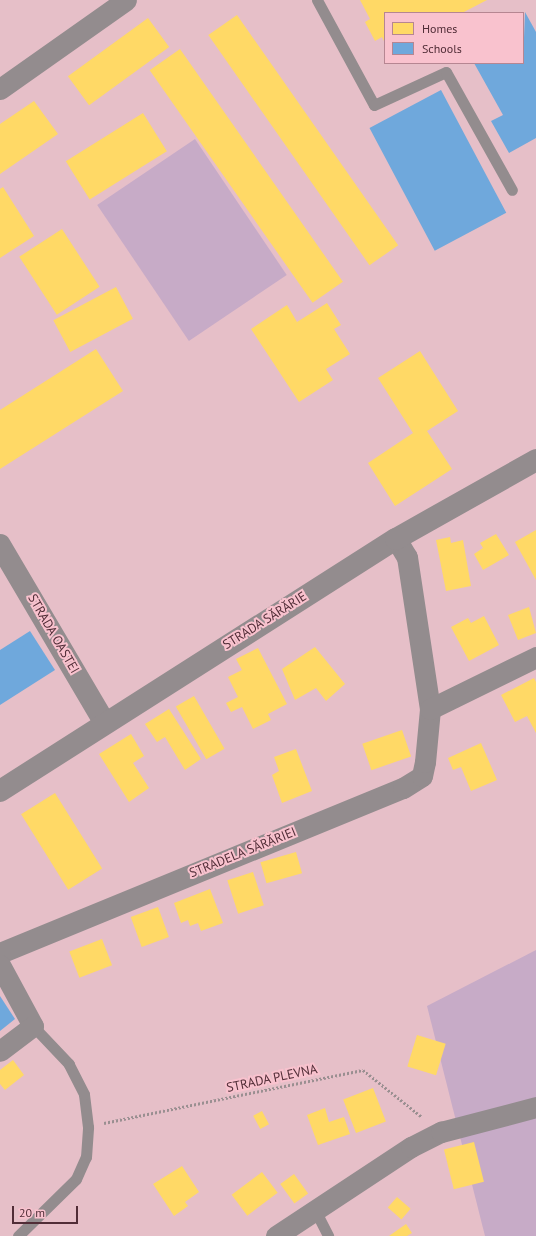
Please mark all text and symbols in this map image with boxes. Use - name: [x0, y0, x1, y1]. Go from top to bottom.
- legend: [384, 12, 524, 64]
- text: Homes: [422, 21, 457, 36]
- text: Schools: [422, 41, 462, 56]
- street label: STRADA SĂRĂRIE: [220, 589, 310, 653]
- street label: STRADA OASTEI: [24, 591, 82, 677]
- street label: STRADELA SĂRĂRIEI: [187, 824, 299, 882]
- street label: STRADA PLEVNA: [225, 1062, 319, 1096]
- scale bar: [14, 1198, 80, 1224]
- text: 20 m: [19, 1205, 45, 1220]

